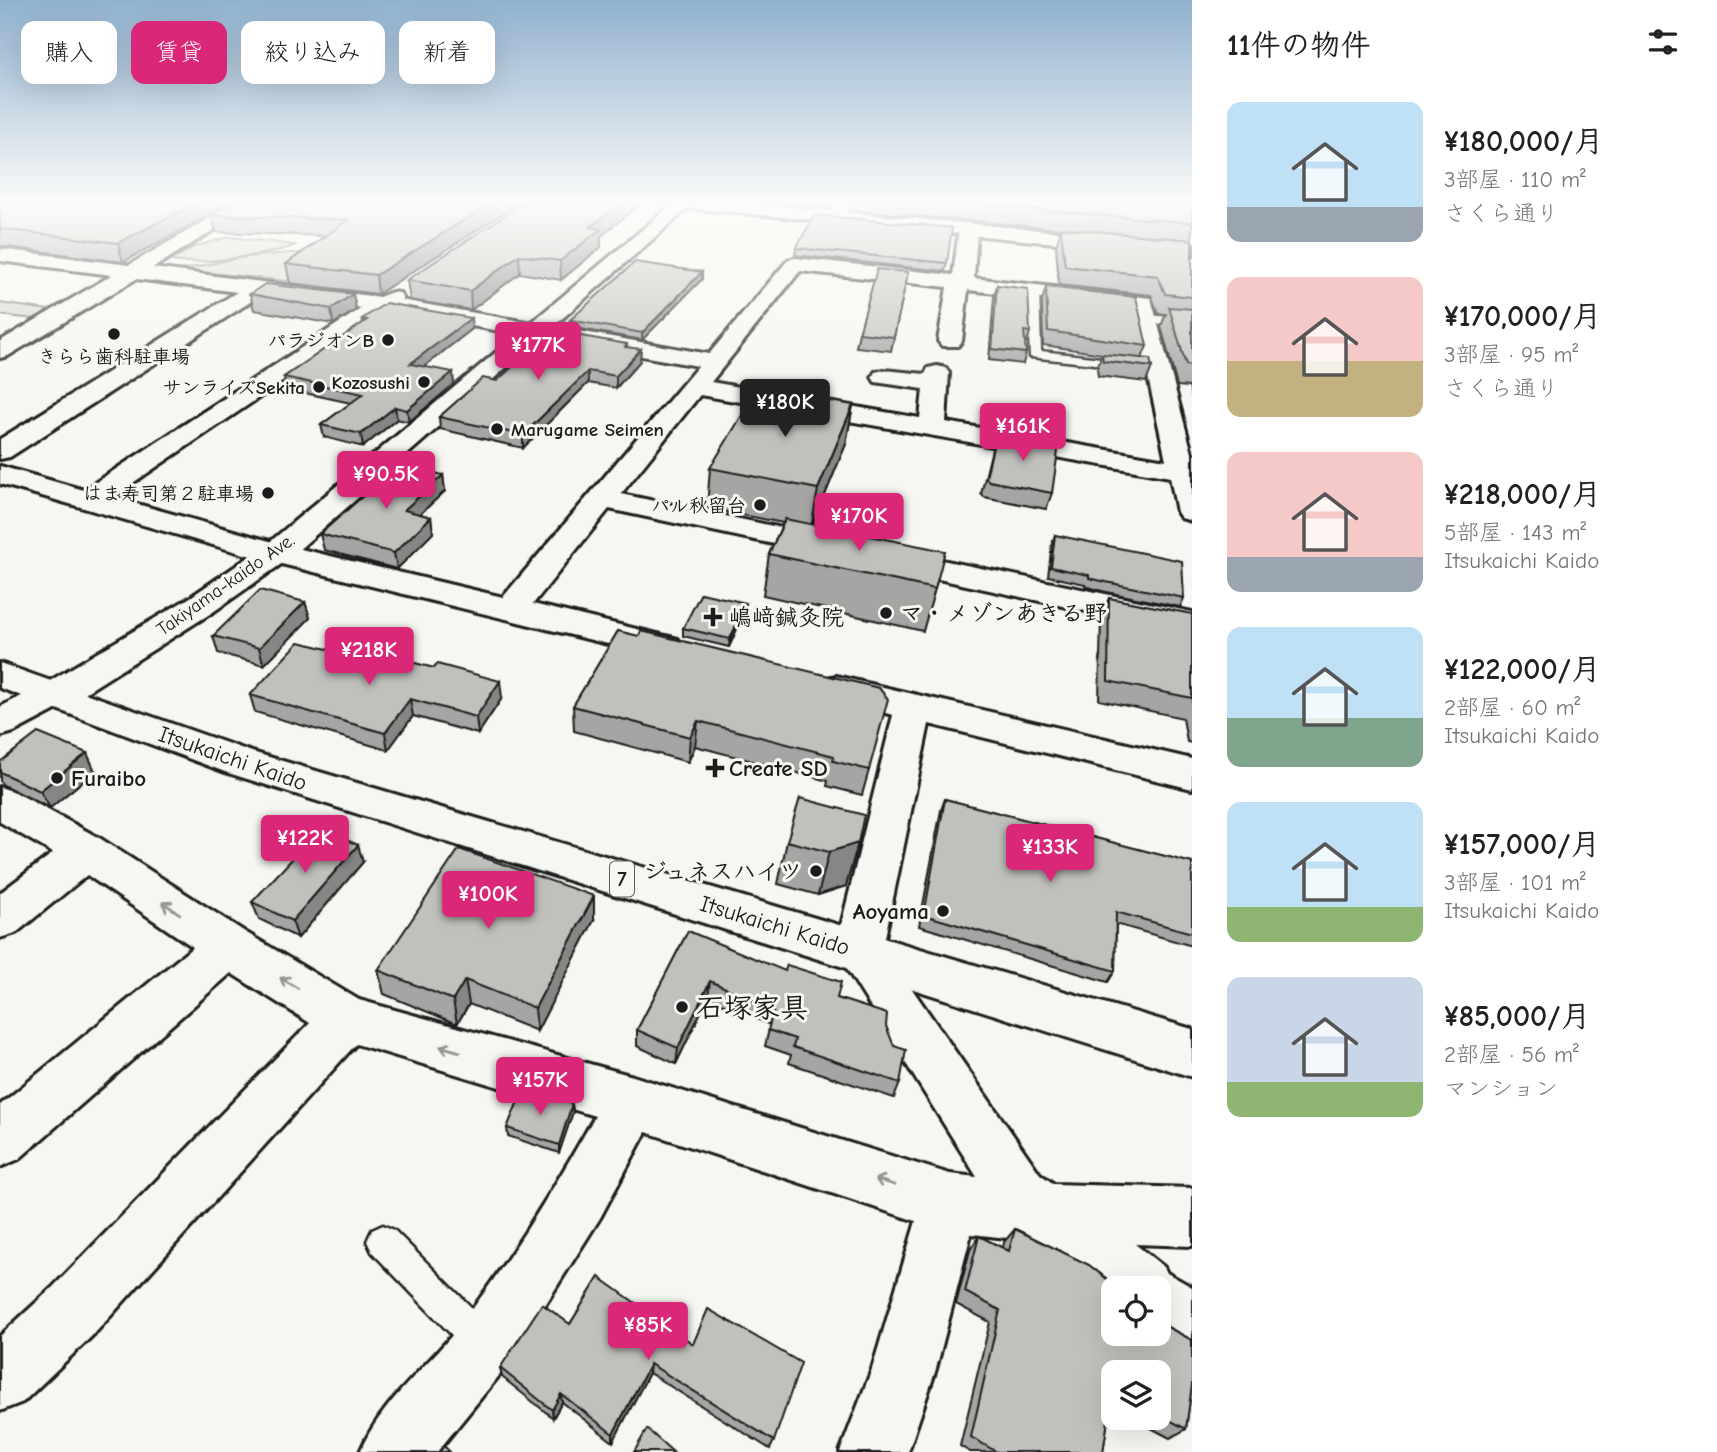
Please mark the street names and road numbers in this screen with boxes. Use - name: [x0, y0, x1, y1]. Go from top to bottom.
- street label: Takiyama-kaido Ave.: [152, 529, 299, 641]
- street label: Itsukaichi Kaido: [155, 720, 311, 797]
- road number: 7: [610, 862, 634, 896]
- street label: Itsukaichi Kaido: [697, 890, 853, 961]

